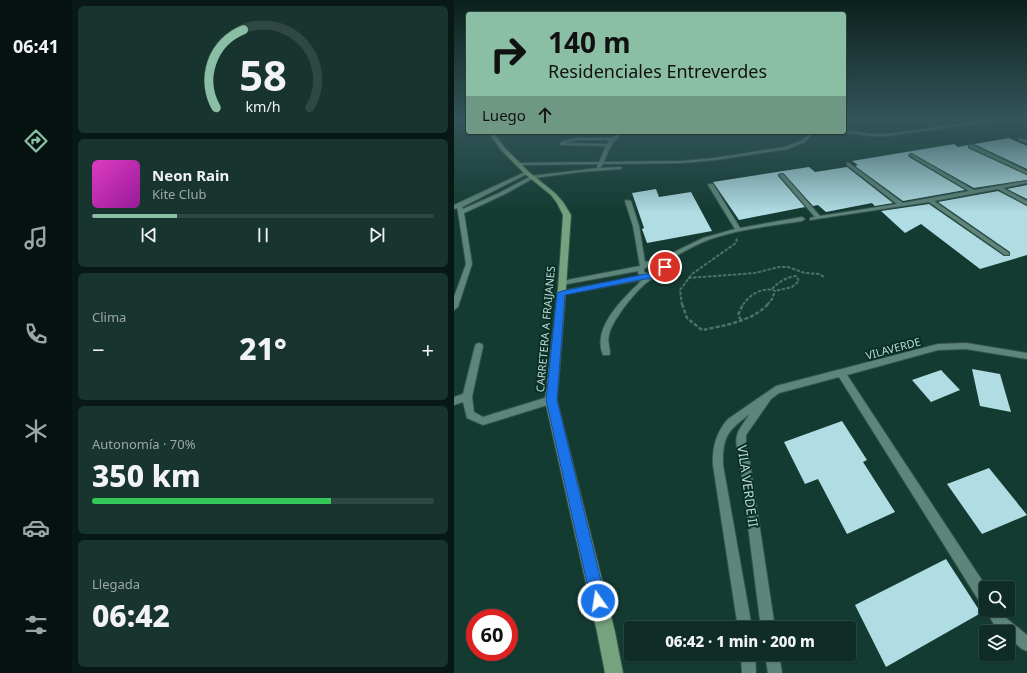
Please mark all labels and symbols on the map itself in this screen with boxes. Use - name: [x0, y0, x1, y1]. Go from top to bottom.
- pin: [648, 250, 682, 284]
- street label: CARRETERA A FRAIJANES: [532, 265, 558, 393]
- street label: VILAVERDE: [864, 333, 922, 363]
- street label: VILA VERDE II: [733, 444, 763, 528]
- position arrow: [577, 580, 619, 622]
- speed limit sign: 60: [466, 609, 518, 661]

